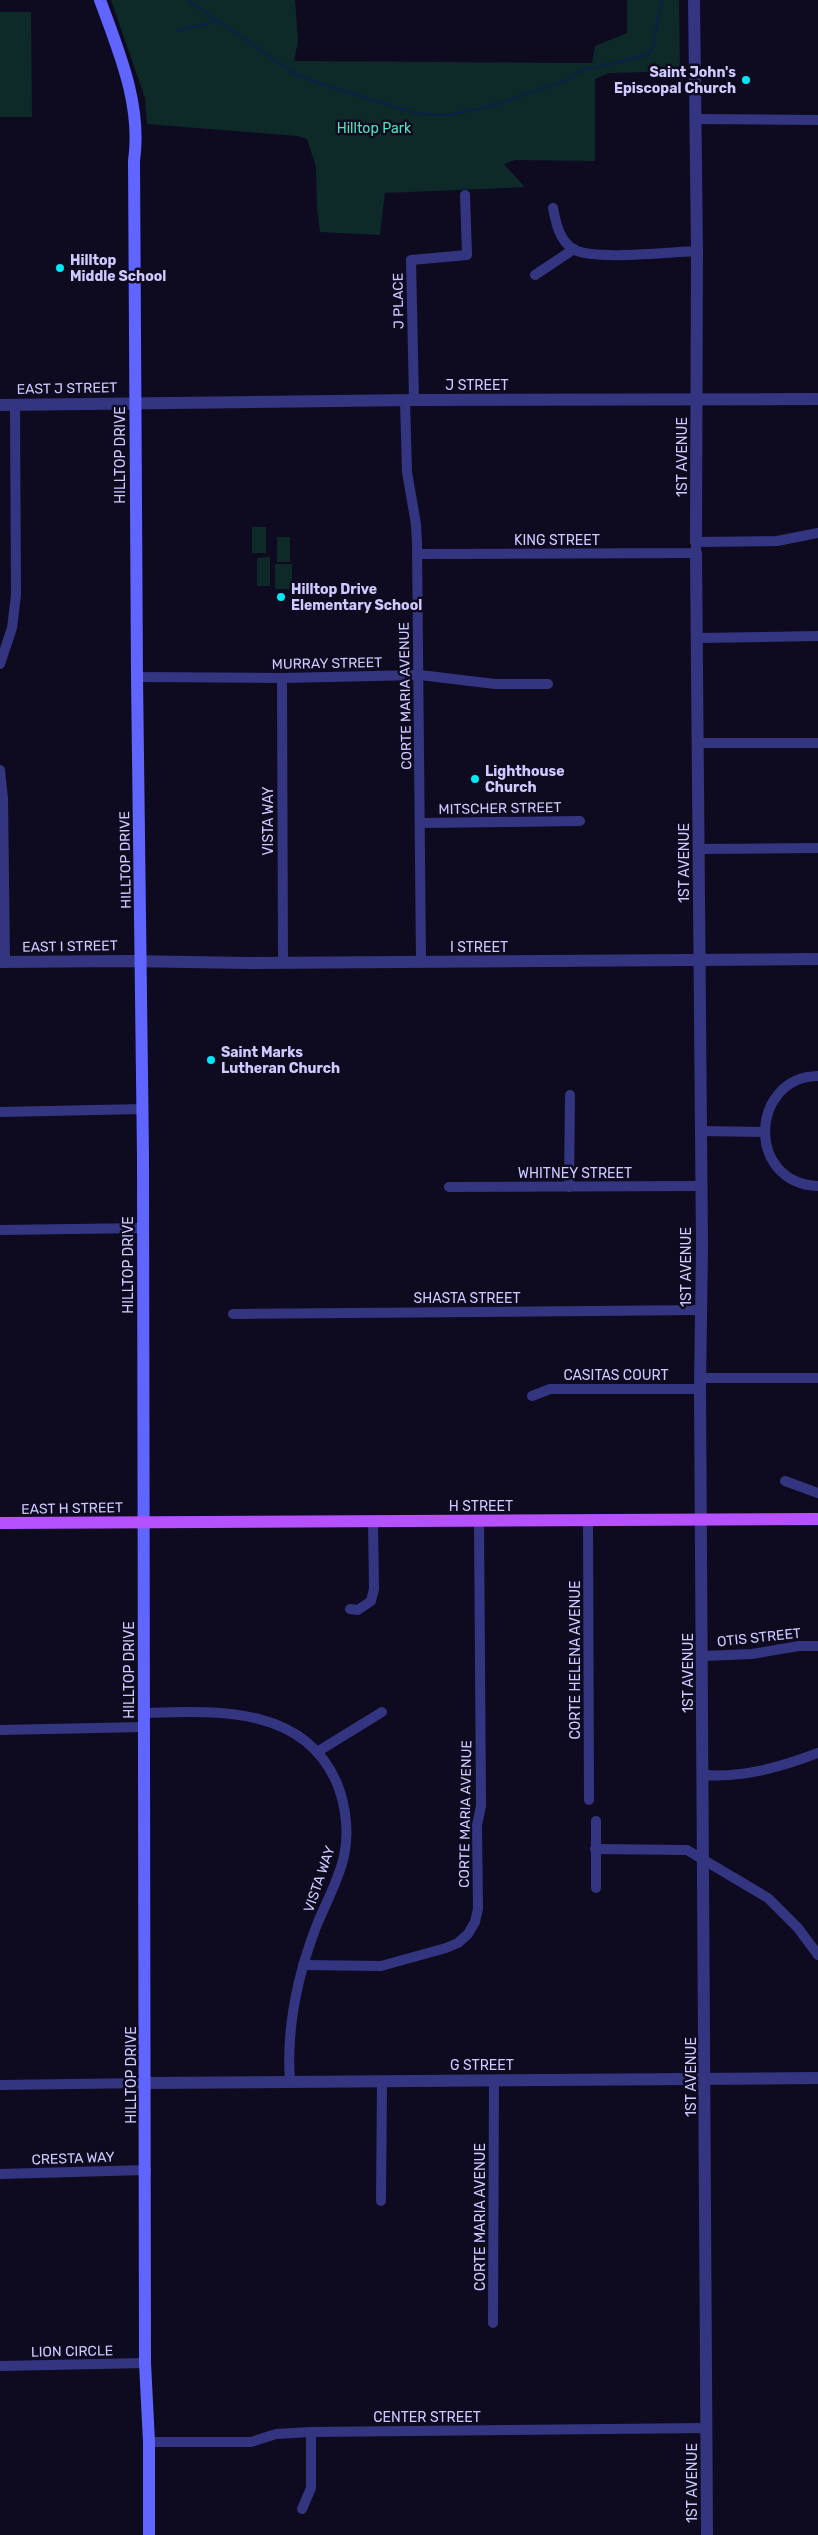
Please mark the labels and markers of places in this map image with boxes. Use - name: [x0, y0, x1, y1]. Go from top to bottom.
- place label: Saint John's Episcopal Church: [614, 64, 736, 97]
- marker: Saint John's Episcopal Church: [740, 74, 752, 86]
- place label: Hilltop Middle School: [70, 252, 166, 285]
- marker: Hilltop Middle School: [54, 262, 66, 274]
- place label: Hilltop Drive Elementary School: [291, 581, 422, 614]
- marker: Hilltop Drive Elementary School: [275, 591, 287, 603]
- place label: Lighthouse Church: [485, 763, 565, 796]
- marker: Lighthouse Church: [469, 773, 481, 785]
- place label: Saint Marks Lutheran Church: [221, 1044, 340, 1077]
- marker: Saint Marks Lutheran Church: [205, 1054, 217, 1066]

